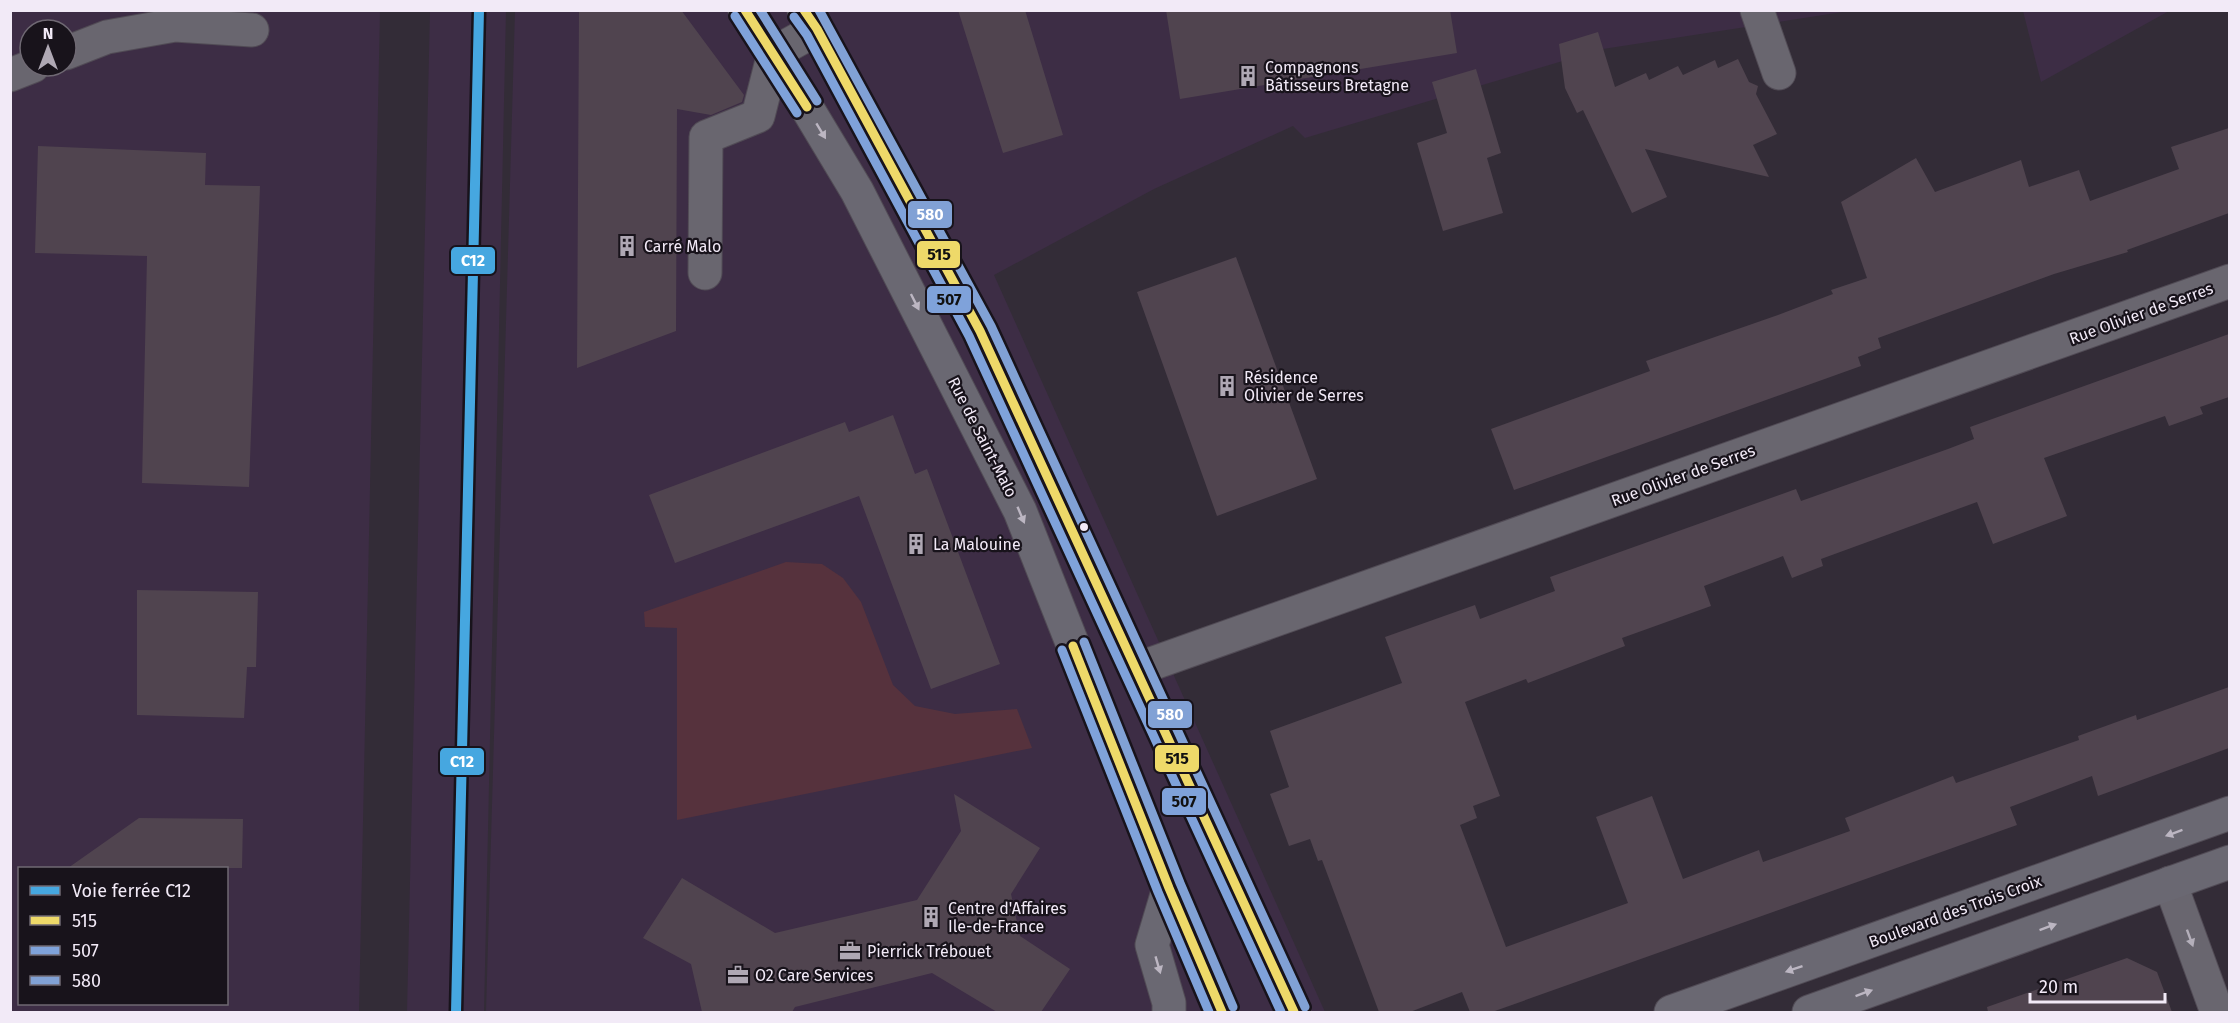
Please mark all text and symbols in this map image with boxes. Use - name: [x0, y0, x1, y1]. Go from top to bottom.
- north arrow: [18, 18, 78, 78]
- text: N: [43, 24, 53, 43]
- place label: Compagnons Bâtisseurs Bretagne: [1265, 58, 1409, 95]
- building icon: Compagnons Bâtisseurs Bretagne: [1236, 64, 1260, 88]
- one-way arrow: [816, 123, 827, 139]
- line badge: 580: [907, 200, 953, 229]
- text: 580: [916, 205, 944, 224]
- building icon: Carré Malo: [615, 234, 639, 258]
- place label: Carré Malo: [644, 237, 721, 256]
- line badge: 515: [916, 240, 961, 269]
- text: 515: [927, 245, 951, 264]
- line badge: C12: [450, 246, 496, 275]
- text: C12: [461, 251, 485, 270]
- street label: Rue Olivier de Serres: [2067, 279, 2216, 348]
- line badge: 507: [926, 285, 972, 314]
- text: 507: [936, 290, 962, 309]
- one-way arrow: [909, 293, 919, 311]
- place label: Résidence Olivier de Serres: [1244, 368, 1364, 405]
- street label: Rue de Saint-Malo: [944, 374, 1021, 500]
- building icon: Résidence Olivier de Serres: [1215, 374, 1239, 398]
- street label: Rue Olivier de Serres: [1609, 441, 1758, 510]
- one-way arrow: [1016, 506, 1026, 524]
- unlabelled marker: [1078, 521, 1090, 533]
- building icon: La Malouine: [904, 532, 928, 556]
- place label: La Malouine: [933, 535, 1021, 554]
- line badge: 580: [1147, 700, 1193, 729]
- text: 580: [1156, 705, 1184, 724]
- line badge: 515: [1154, 744, 1200, 773]
- line badge: C12: [439, 747, 485, 776]
- text: 515: [1165, 749, 1189, 768]
- text: C12: [450, 752, 474, 771]
- line badge: 507: [1161, 787, 1207, 816]
- text: 507: [1171, 792, 1197, 811]
- one-way arrow: [2165, 828, 2183, 838]
- legend: [18, 867, 228, 1005]
- street label: Boulevard des Trois Croix: [1866, 871, 2044, 952]
- text: Voie ferrée C12: [72, 880, 191, 902]
- place label: Centre d'Affaires Ile-de-France: [948, 899, 1066, 936]
- building icon: Centre d'Affaires Ile-de-France: [919, 905, 943, 929]
- text: 515: [72, 910, 97, 932]
- one-way arrow: [2039, 921, 2057, 931]
- one-way arrow: [2185, 929, 2195, 947]
- office icon: Pierrick Trébouet: [838, 939, 862, 963]
- text: 507: [72, 940, 99, 962]
- place label: Pierrick Trébouet: [867, 942, 992, 961]
- one-way arrow: [1154, 956, 1163, 974]
- office icon: O2 Care Services: [726, 963, 750, 987]
- one-way arrow: [1785, 964, 1803, 974]
- place label: O2 Care Services: [755, 966, 874, 985]
- scale bar: [2030, 966, 2165, 1004]
- text: 580: [72, 970, 101, 992]
- text: 20 m: [2039, 976, 2078, 998]
- one-way arrow: [1856, 987, 1874, 997]

